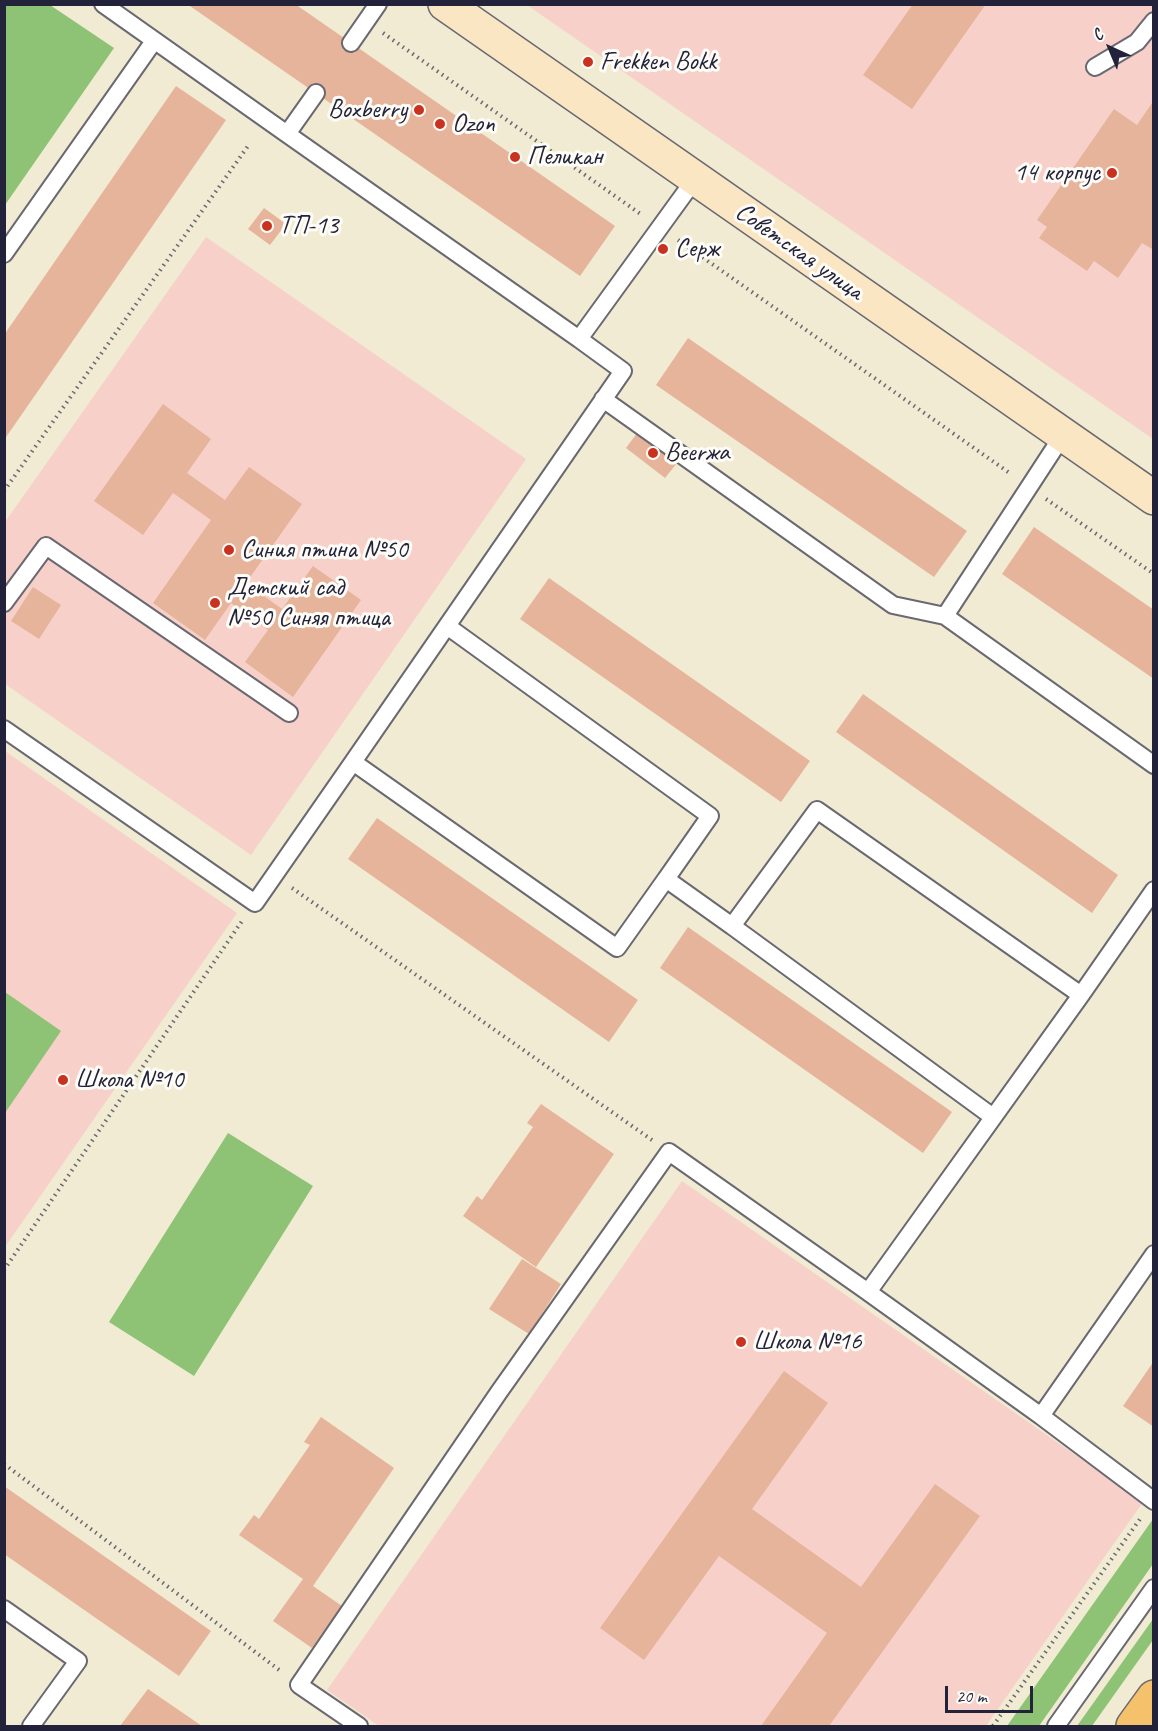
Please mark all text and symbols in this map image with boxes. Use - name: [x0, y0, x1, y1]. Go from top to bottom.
- north arrow: [1080, 18, 1140, 78]
- text: С: [1088, 25, 1107, 45]
- place label: Frekken Bokk: [600, 46, 716, 78]
- marker: Frekken Bokk: [581, 55, 595, 69]
- place label: Boxberry: [328, 94, 407, 126]
- marker: Boxberry: [412, 103, 426, 117]
- place label: Ozon: [452, 108, 495, 140]
- marker: Ozon: [433, 117, 447, 131]
- place label: Пеликан: [527, 141, 603, 173]
- marker: Пеликан: [508, 150, 522, 164]
- place label: 14 корпус: [1014, 157, 1100, 189]
- marker: 14 корпус: [1105, 166, 1119, 180]
- street label: Советская улица: [729, 196, 869, 308]
- place label: ТП-13: [279, 210, 338, 242]
- marker: ТП-13: [260, 219, 274, 233]
- place label: Серж: [675, 233, 719, 265]
- marker: Серж: [656, 242, 670, 256]
- place label: Beerжа: [665, 437, 729, 469]
- marker: Beerжа: [646, 446, 660, 460]
- place label: Синия птина №50: [241, 534, 408, 566]
- marker: Синия птина №50: [222, 543, 236, 557]
- place label: Детский сад №50 Синяя птица: [227, 572, 390, 634]
- marker: Детский сад №50 Синяя птица: [208, 596, 222, 610]
- place label: Школа №10: [75, 1064, 184, 1096]
- marker: Школа №10: [56, 1073, 70, 1087]
- place label: Школа №16: [753, 1326, 862, 1358]
- marker: Школа №16: [734, 1335, 748, 1349]
- scale bar: [948, 1674, 1036, 1712]
- text: 20 m: [956, 1685, 987, 1707]

